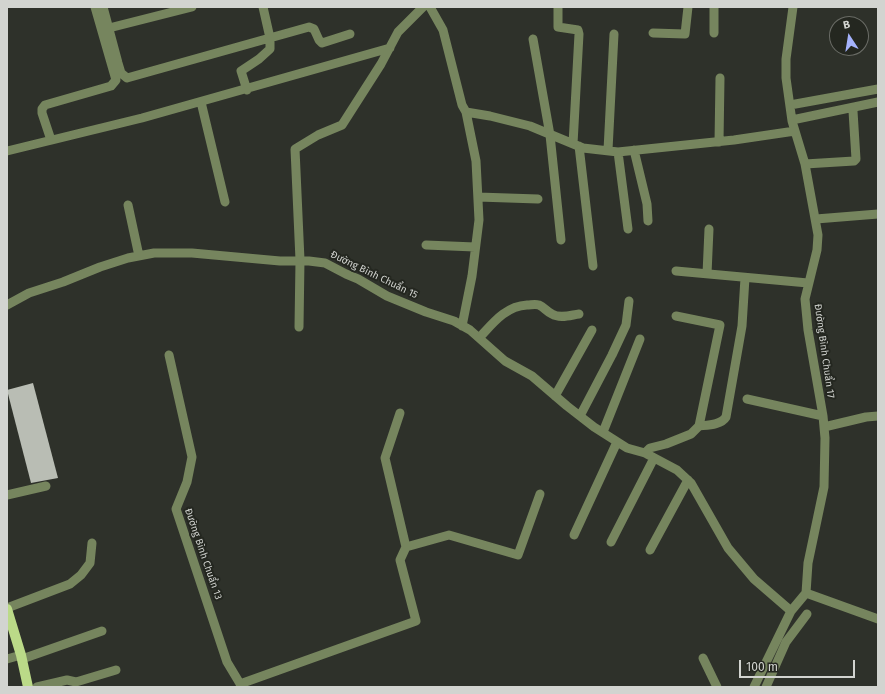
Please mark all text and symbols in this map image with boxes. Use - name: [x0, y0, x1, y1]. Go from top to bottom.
- north arrow: [829, 16, 869, 56]
- text: B: [842, 18, 851, 32]
- street label: Đường Bình Chuẩn 15: [328, 249, 420, 301]
- street label: Đường Bình Chuẩn 17: [811, 303, 837, 399]
- street label: Đường Bình Chuẩn 13: [182, 507, 224, 601]
- scale bar: [741, 652, 857, 678]
- text: 100 m: [746, 660, 778, 674]

